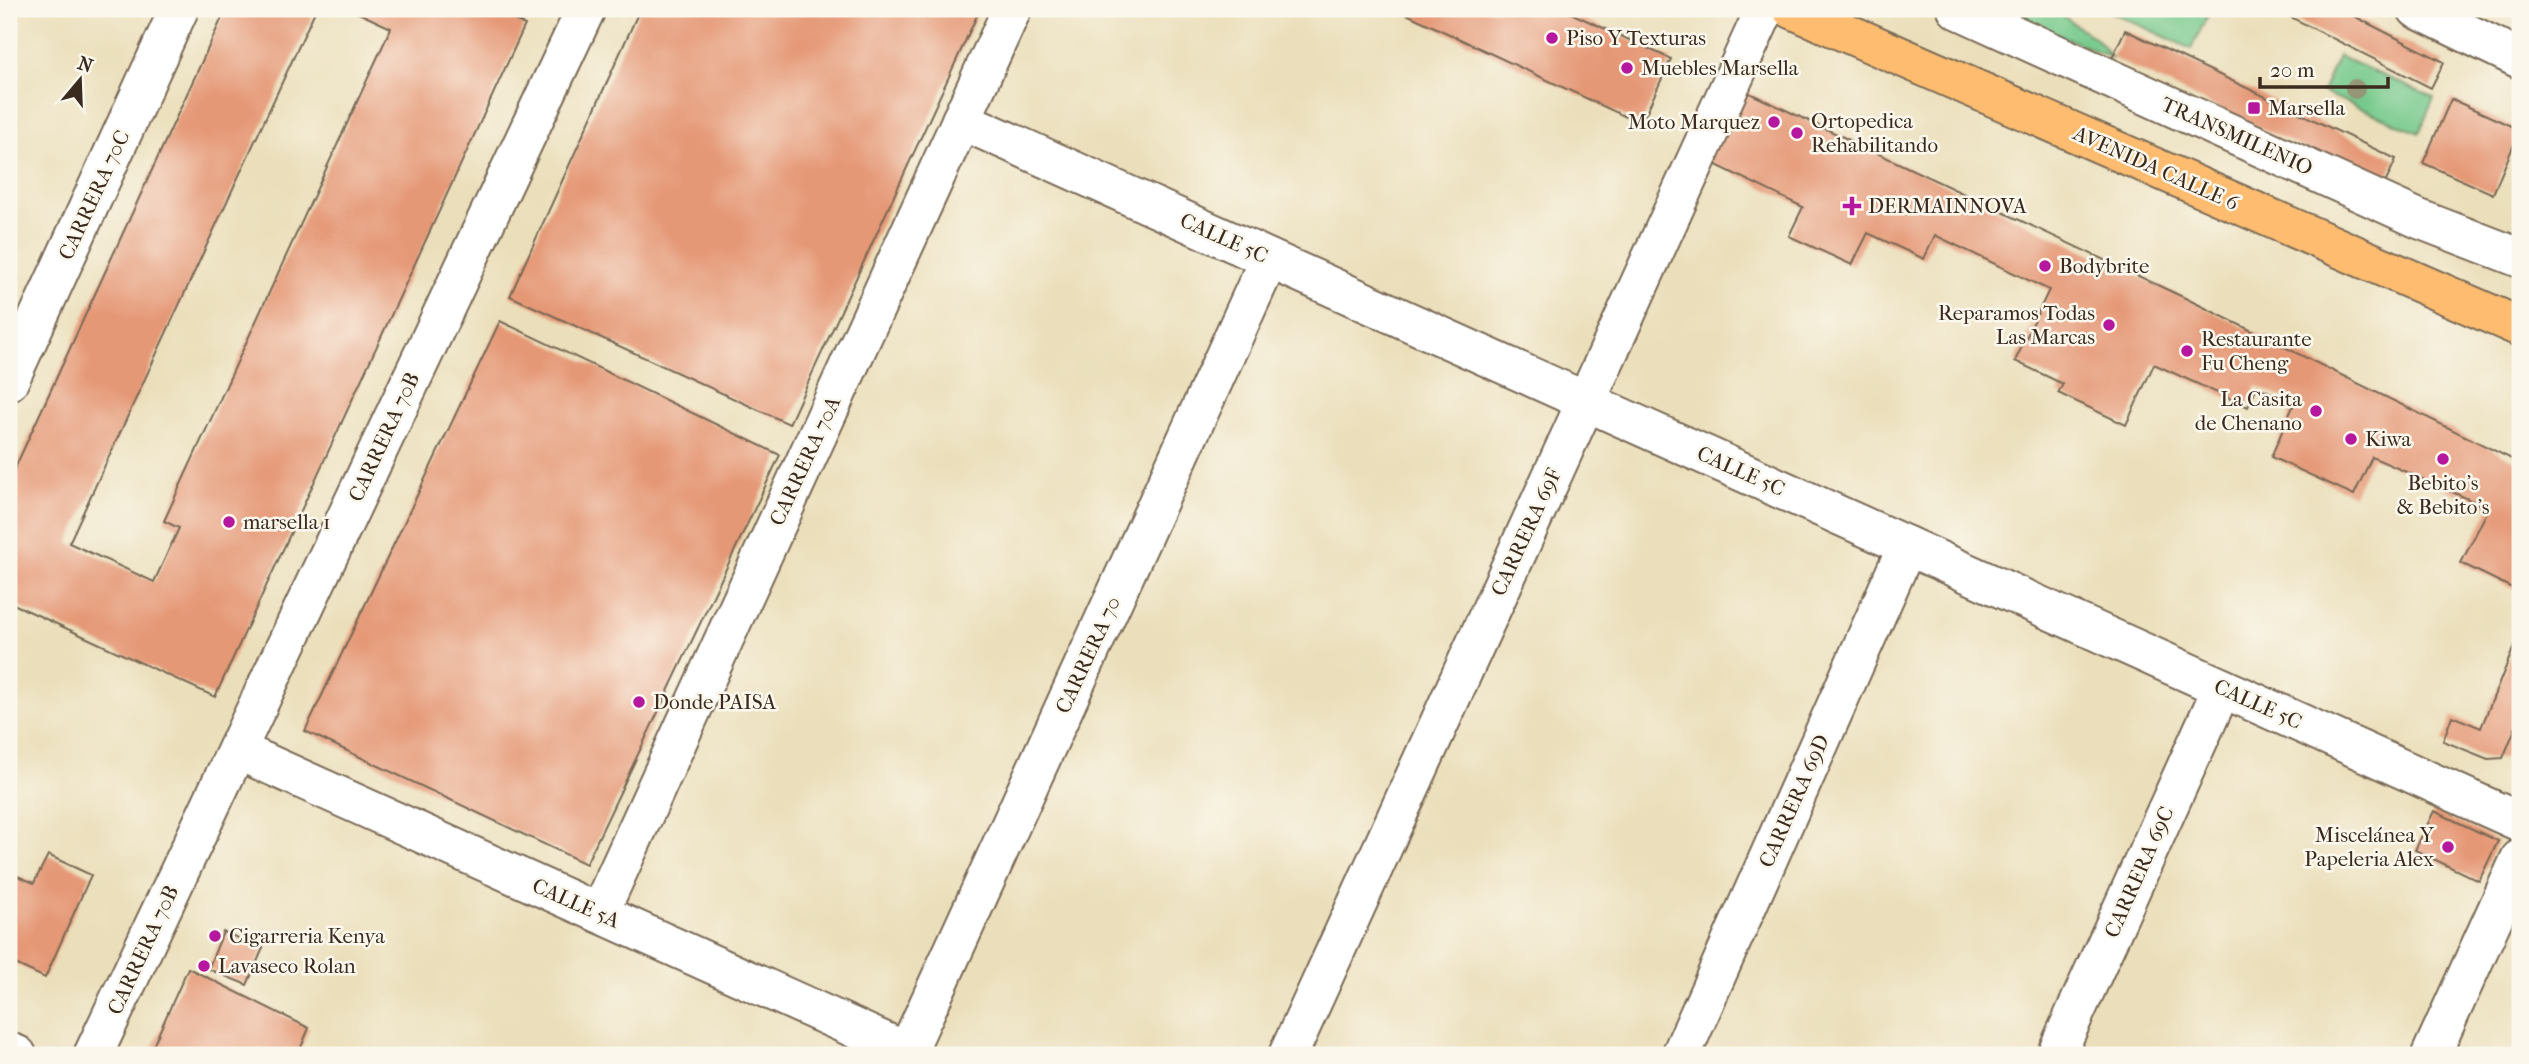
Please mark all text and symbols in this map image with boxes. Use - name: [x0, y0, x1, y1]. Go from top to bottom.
- place label: Piso Y Texturas: [1566, 26, 1706, 50]
- marker: Piso Y Texturas: [1544, 30, 1560, 46]
- north arrow: [46, 46, 116, 116]
- scale bar: [2260, 46, 2387, 90]
- text: N: [75, 52, 96, 78]
- place label: Muebles Marsella: [1641, 56, 1799, 80]
- text: 20 m: [2270, 58, 2315, 82]
- marker: Muebles Marsella: [1619, 60, 1635, 76]
- street label: TRANSMILENIO: [2158, 92, 2316, 180]
- place label: Marsella: [2268, 96, 2346, 120]
- marker: Marsella: [2246, 100, 2262, 116]
- place label: Ortopedica Rehabilitando: [1811, 109, 1938, 157]
- place label: Moto Marquez: [1628, 110, 1760, 134]
- marker: Moto Marquez: [1766, 114, 1782, 130]
- street label: AVENIDA CALLE 6: [2069, 120, 2243, 215]
- marker: Ortopedica Rehabilitando: [1789, 125, 1805, 141]
- street label: CARRERA 70C: [54, 126, 134, 264]
- place label: DERMAINNOVA: [1868, 194, 2027, 218]
- marker: DERMAINNOVA: [1842, 196, 1862, 216]
- street label: CALLE 5C: [1176, 208, 1272, 268]
- place label: Bodybrite: [2059, 254, 2149, 278]
- marker: Bodybrite: [2037, 258, 2053, 274]
- place label: Reparamos Todas Las Marcas: [1938, 301, 2095, 349]
- marker: Reparamos Todas Las Marcas: [2101, 317, 2117, 333]
- place label: Restaurante Fu Cheng: [2201, 327, 2312, 375]
- marker: Restaurante Fu Cheng: [2179, 343, 2195, 359]
- street label: CARRERA 70B: [344, 369, 424, 505]
- place label: La Casita de Chenano: [2195, 387, 2302, 435]
- street label: CARRERA 70A: [765, 392, 846, 529]
- marker: La Casita de Chenano: [2308, 403, 2324, 419]
- place label: Kiwa: [2365, 427, 2412, 451]
- marker: Kiwa: [2343, 431, 2359, 447]
- street label: CALLE 5C: [1693, 441, 1789, 501]
- marker: Bebito's & Bebito's: [2435, 451, 2451, 467]
- street label: CARRERA 69F: [1486, 464, 1566, 600]
- place label: Bebito's & Bebito's: [2397, 471, 2490, 519]
- place label: marsella 1: [243, 510, 331, 534]
- marker: marsella 1: [221, 514, 237, 530]
- street label: CARRERA 70: [1050, 593, 1126, 717]
- street label: CALLE 5C: [2210, 674, 2306, 734]
- place label: Donde PAISA: [653, 690, 777, 714]
- marker: Donde PAISA: [631, 694, 647, 710]
- street label: CARRERA 69D: [1754, 731, 1834, 871]
- street label: CARRERA 69C: [2099, 803, 2179, 941]
- place label: Miscelánea Y Papeleria Alex: [2304, 823, 2435, 871]
- marker: Miscelánea Y Papeleria Alex: [2440, 839, 2456, 855]
- street label: CALLE 5A: [529, 873, 624, 933]
- street label: CARRERA 70B: [103, 882, 183, 1018]
- place label: Cigarreria Kenya: [229, 924, 385, 948]
- marker: Cigarreria Kenya: [207, 928, 223, 944]
- place label: Lavaseco Rolan: [218, 954, 356, 978]
- marker: Lavaseco Rolan: [196, 958, 212, 974]

